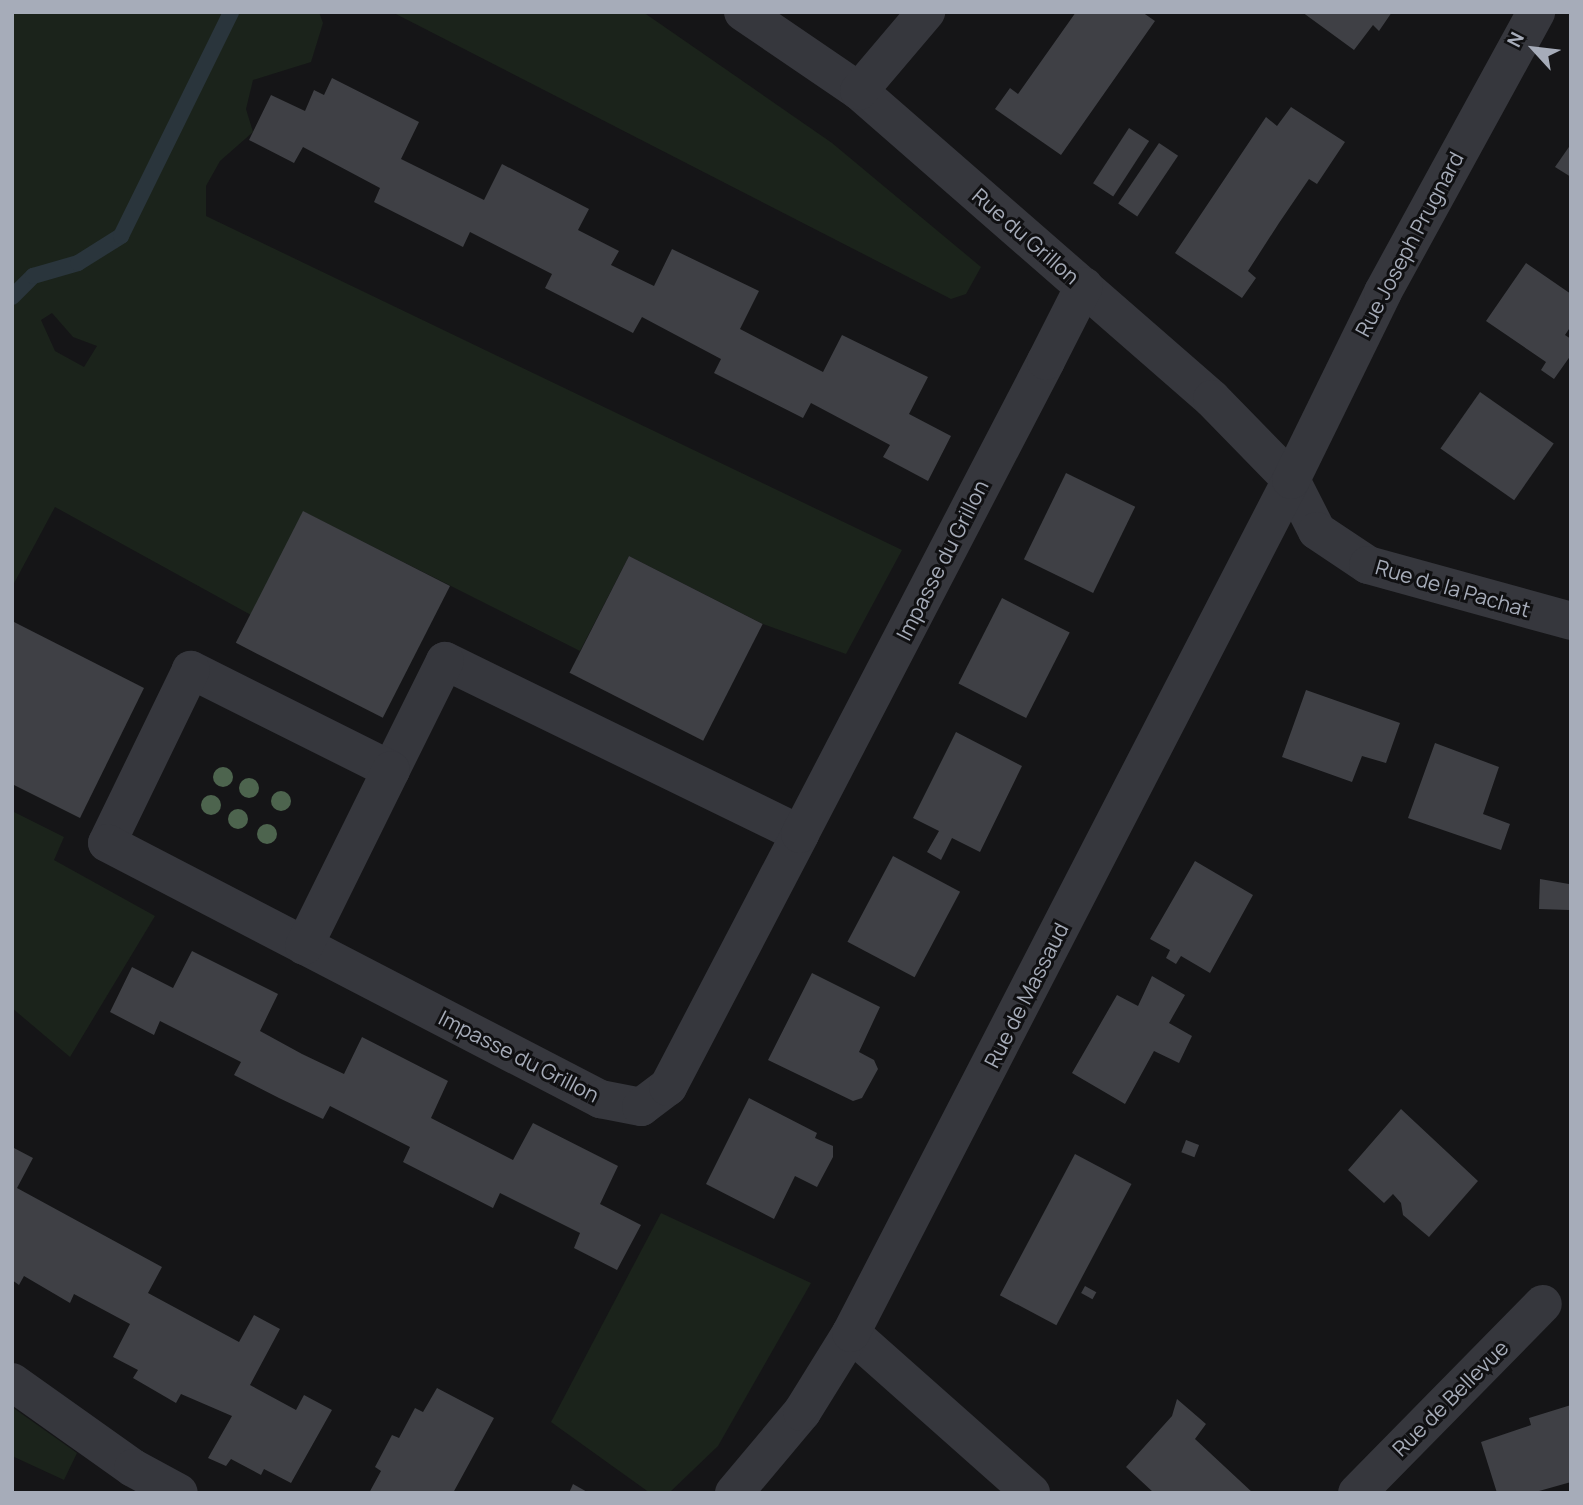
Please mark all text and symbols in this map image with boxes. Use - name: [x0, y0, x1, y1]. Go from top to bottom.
- north arrow: [1499, 14, 1569, 84]
- text: N: [1501, 27, 1530, 51]
- street label: Rue Joseph Prugnard: [1350, 147, 1468, 341]
- street label: Rue du Grillon: [967, 183, 1085, 289]
- street label: Impasse du Grillon: [891, 476, 993, 644]
- street label: Rue de la Pachat: [1373, 554, 1533, 622]
- street label: Rue de Massaud: [979, 918, 1073, 1072]
- street label: Impasse du Grillon: [435, 1005, 603, 1107]
- street label: Rue de Bellevue: [1387, 1335, 1513, 1461]

